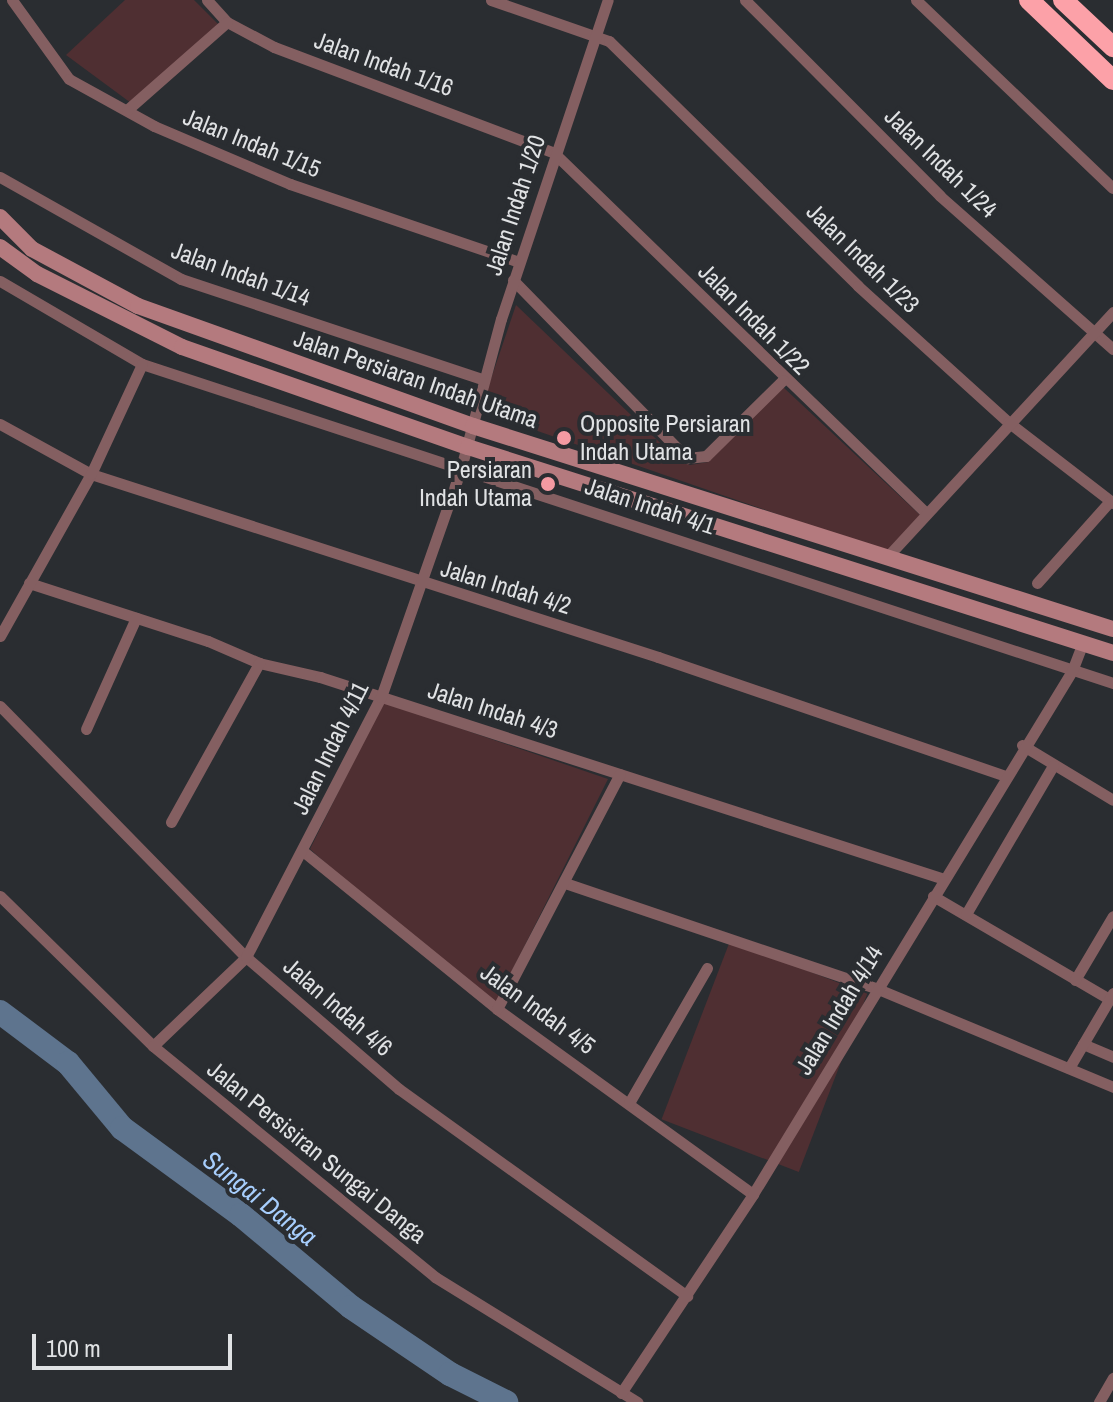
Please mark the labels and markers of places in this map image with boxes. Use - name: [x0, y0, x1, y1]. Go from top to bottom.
- place label: Opposite Persiaran Indah Utama: [580, 410, 751, 466]
- marker: Opposite Persiaran Indah Utama: [555, 429, 573, 447]
- place label: Persiaran Indah Utama: [419, 456, 532, 512]
- marker: Persiaran Indah Utama: [539, 475, 557, 493]

